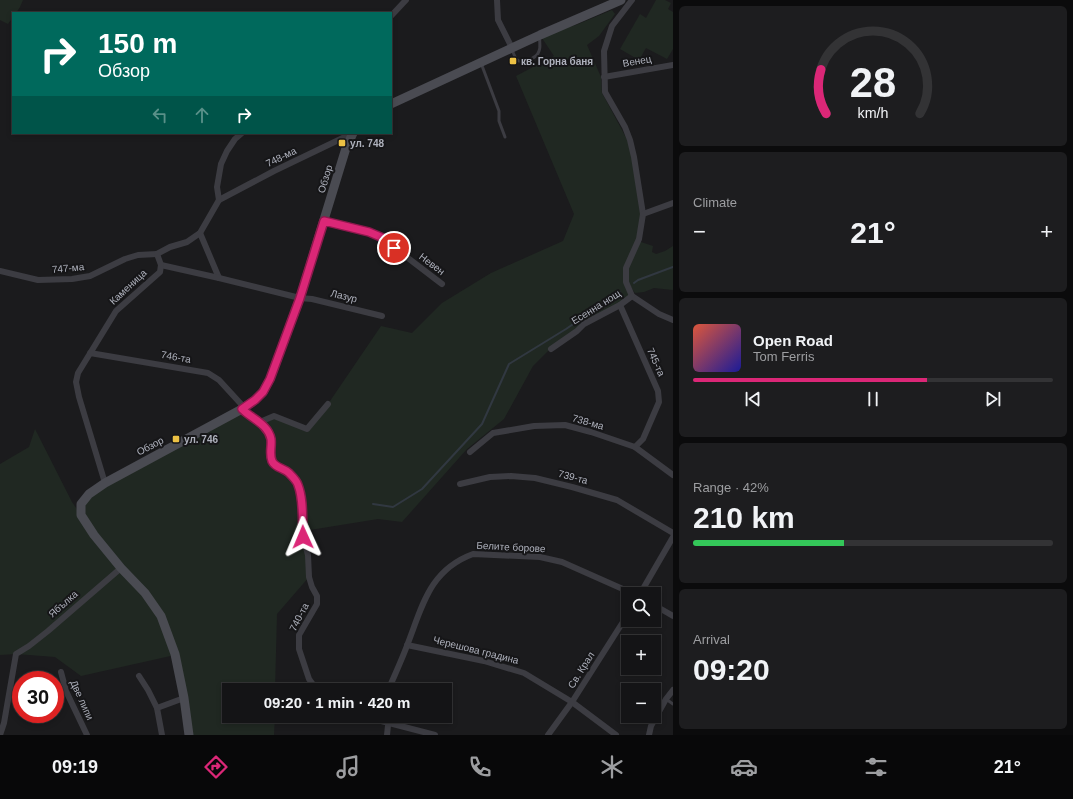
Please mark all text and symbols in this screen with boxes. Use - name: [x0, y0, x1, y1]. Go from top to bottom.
- icon: right: [32, 28, 84, 80]
- text: 150 m: [98, 28, 177, 59]
- street label: Венец: [622, 53, 653, 69]
- marker: кв. Горна баня: [508, 56, 518, 66]
- place label: кв. Горна баня: [521, 56, 593, 67]
- text: 28: [850, 59, 896, 106]
- text: Обзор: [98, 61, 150, 81]
- icon: left: [149, 104, 171, 126]
- icon: ahead: [191, 104, 213, 126]
- icon: right: [233, 104, 255, 126]
- text: km/h: [858, 104, 889, 120]
- marker: ул. 748: [337, 138, 347, 148]
- place label: ул. 748: [350, 138, 384, 149]
- street label: 748-ма: [264, 145, 298, 169]
- street label: Обзор: [316, 163, 335, 194]
- text: Climate: [693, 195, 737, 210]
- text: 21°: [850, 216, 896, 249]
- text: −: [693, 219, 706, 244]
- text: +: [1040, 219, 1053, 244]
- pin: [377, 231, 411, 265]
- icon: arrive: [383, 237, 405, 259]
- street label: Невен: [417, 251, 447, 277]
- street label: 747-ма: [51, 261, 85, 275]
- street label: Каменица: [107, 267, 149, 307]
- street label: Лазур: [330, 287, 359, 305]
- street label: Есенна нощ: [569, 288, 623, 326]
- text: Open Road: [753, 332, 833, 349]
- street label: 745-та: [645, 346, 667, 378]
- street label: 746-та: [160, 349, 192, 365]
- text: Tom Ferris: [753, 349, 814, 364]
- icon: previous: [742, 388, 764, 410]
- icon: pause: [862, 388, 884, 410]
- icon: next: [982, 388, 1004, 410]
- street label: 738-ма: [571, 412, 606, 432]
- street label: Обзор: [135, 434, 166, 458]
- marker: ул. 746: [171, 434, 181, 444]
- place label: ул. 746: [184, 434, 218, 445]
- street label: 739-та: [557, 468, 589, 486]
- text: Range · 42%: [693, 480, 769, 495]
- text: 210 km: [693, 501, 795, 534]
- position arrow: [282, 516, 324, 558]
- street label: Белите борове: [476, 540, 546, 554]
- map controls: [621, 587, 661, 723]
- button: search: [621, 587, 661, 627]
- street label: Ябълка: [46, 588, 80, 620]
- street label: 740-та: [287, 601, 311, 633]
- text: Arrival: [693, 632, 730, 647]
- street label: Черешова градина: [432, 634, 520, 666]
- button: +: [621, 635, 661, 675]
- street label: Св. Крал: [566, 650, 597, 690]
- text: 09:20: [693, 653, 770, 686]
- speed limit sign: 30: [12, 671, 64, 723]
- street label: Две липи: [68, 678, 96, 722]
- button: −: [621, 683, 661, 723]
- text: 09:20 · 1 min · 420 m: [264, 694, 410, 711]
- icon: directions: [202, 753, 230, 781]
- icon: music: [334, 753, 362, 781]
- icon: phone: [466, 753, 494, 781]
- icon: climate: [598, 753, 626, 781]
- icon: car: [730, 753, 758, 781]
- icon: filters: [862, 753, 890, 781]
- text: 09:19: [52, 757, 98, 777]
- text: 21°: [994, 757, 1021, 777]

